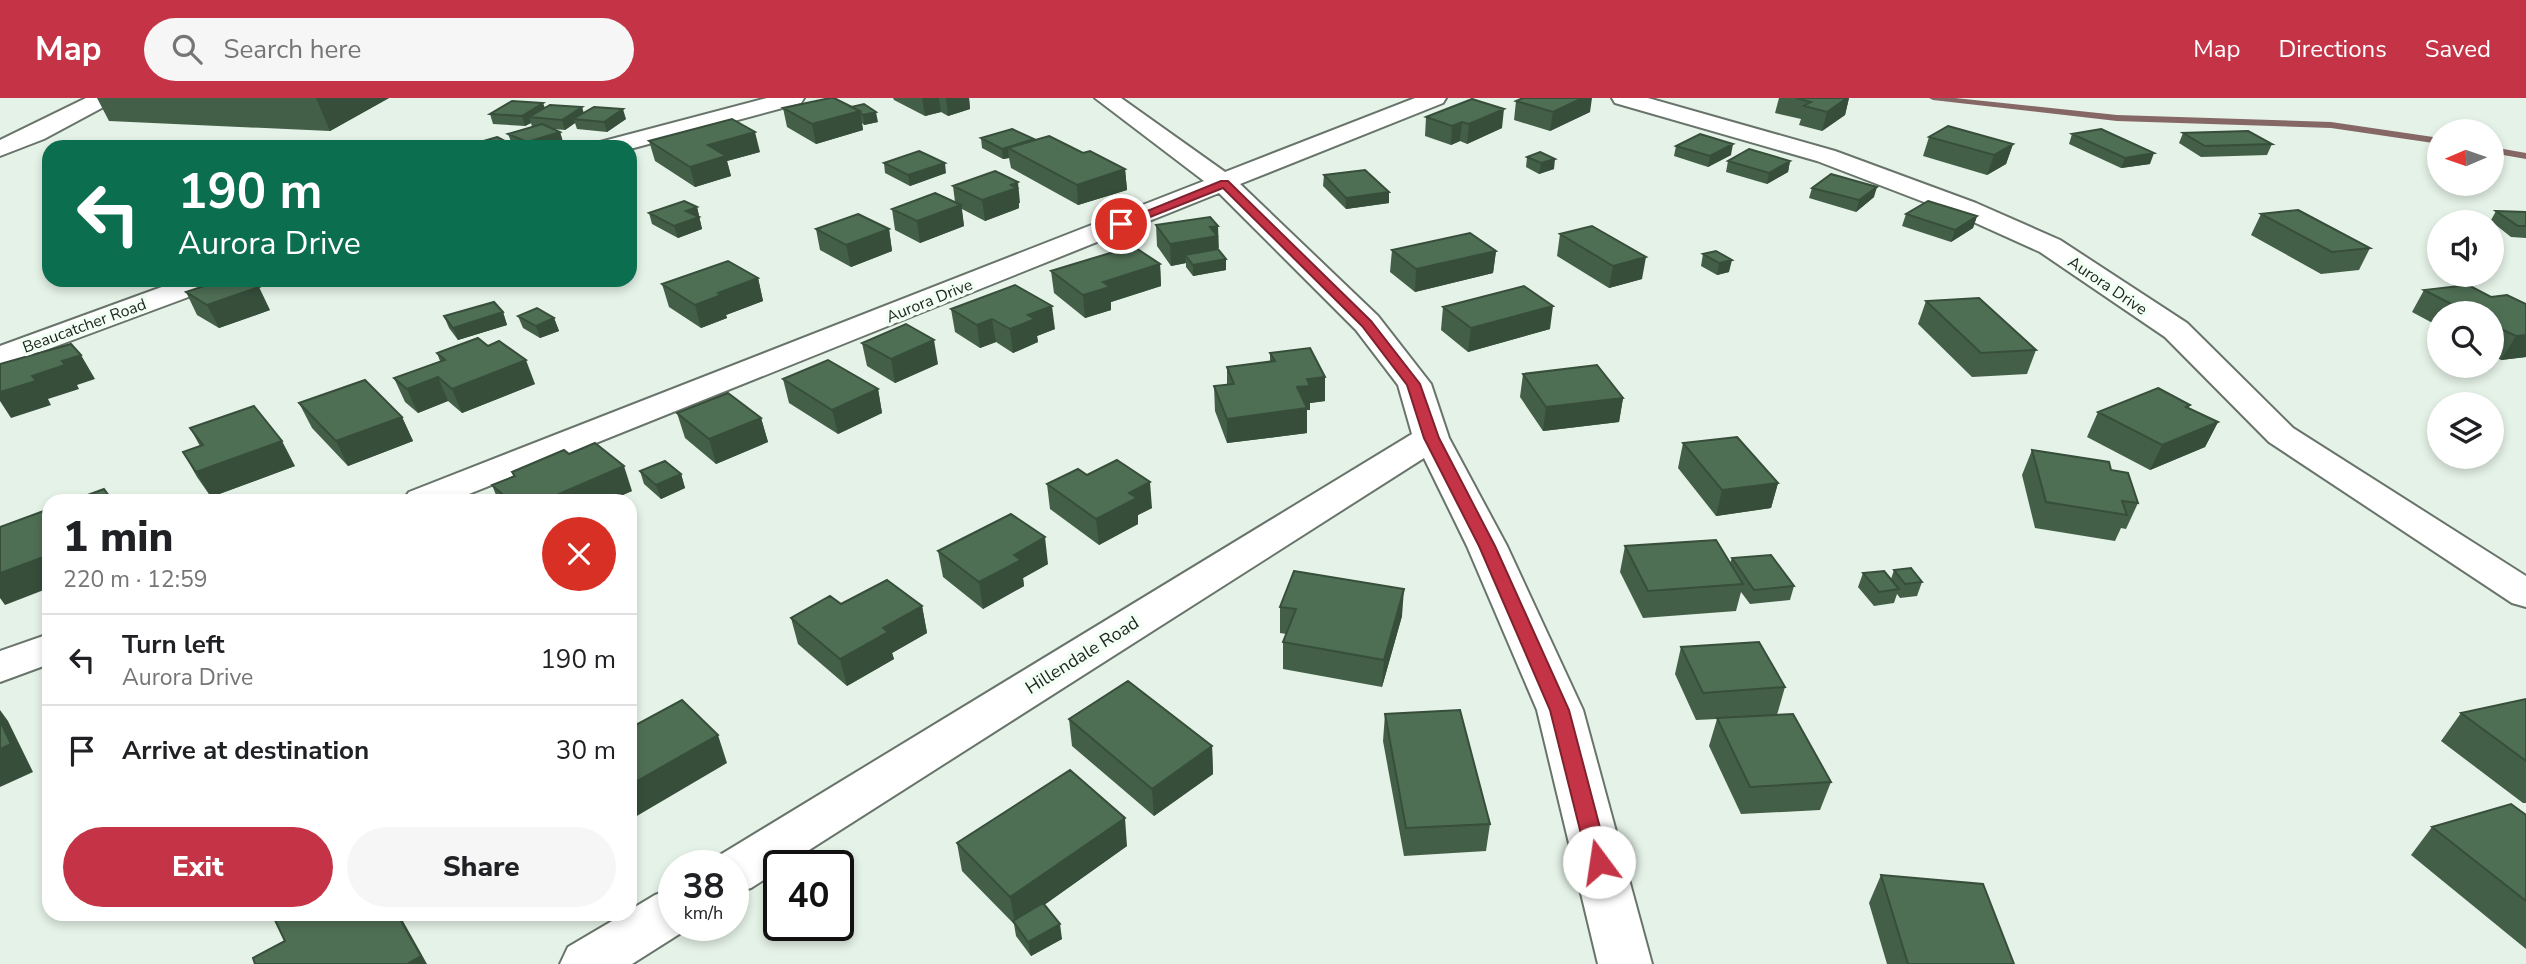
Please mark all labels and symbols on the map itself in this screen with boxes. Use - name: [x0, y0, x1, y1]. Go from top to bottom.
- north arrow: [2427, 119, 2504, 196]
- pin: [1091, 194, 1151, 254]
- street label: Aurora Drive: [2063, 251, 2151, 320]
- street label: Aurora Drive: [883, 274, 976, 328]
- street label: Beaucatcher Road: [19, 293, 149, 359]
- street label: Hillendale Road: [1021, 610, 1143, 700]
- position arrow: [1562, 825, 1636, 899]
- speed limit sign: 40: [763, 850, 854, 941]

